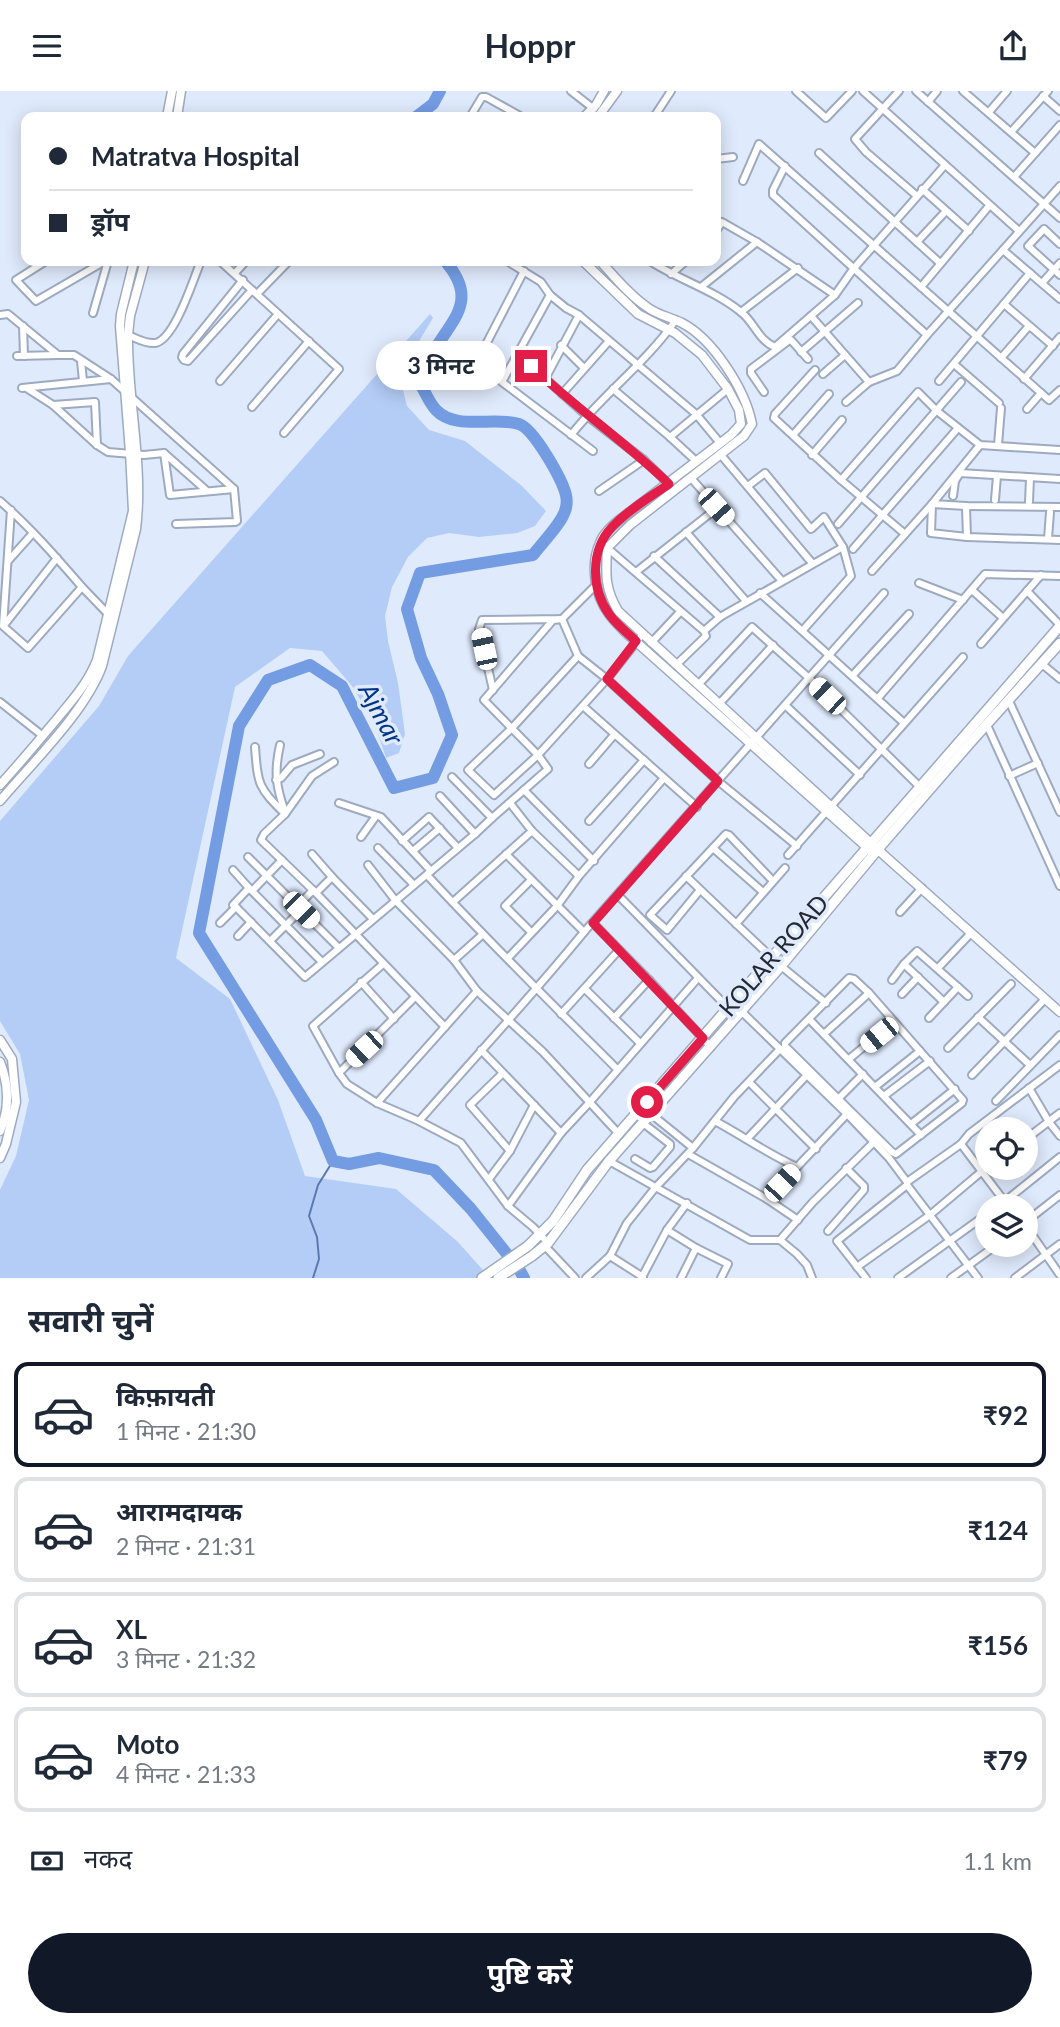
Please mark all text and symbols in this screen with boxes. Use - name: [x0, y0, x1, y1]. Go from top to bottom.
- text: Hoppr: [485, 26, 575, 65]
- icon: menu: [28, 27, 66, 65]
- icon: share: [994, 27, 1032, 65]
- text: Matratva Hospital: [91, 140, 300, 172]
- text: ड्रॉप: [91, 205, 129, 237]
- callout: 3 मिनट: [377, 341, 506, 391]
- route end: [515, 350, 547, 382]
- text: 3 मिनट: [407, 351, 475, 379]
- car: [695, 484, 738, 530]
- car: [470, 626, 499, 672]
- car: [805, 674, 850, 718]
- water label: Ajmar: [352, 676, 412, 751]
- car: [279, 888, 324, 932]
- street label: KOLAR ROAD: [712, 888, 834, 1022]
- car: [857, 1014, 902, 1056]
- car: [342, 1027, 387, 1071]
- route start: [631, 1086, 663, 1118]
- map controls: [975, 1117, 1038, 1257]
- button: locate: [975, 1117, 1038, 1180]
- car: [760, 1160, 805, 1206]
- button: layers: [975, 1194, 1038, 1257]
- text: सवारी चुनें: [28, 1300, 154, 1339]
- text: किफ़ायती: [116, 1380, 215, 1412]
- icon: car: [32, 1383, 95, 1446]
- text: ₹92: [983, 1399, 1028, 1431]
- text: 1 मिनट · 21:30: [116, 1417, 256, 1445]
- text: आरामदायक: [116, 1495, 242, 1527]
- icon: car: [32, 1498, 95, 1561]
- text: ₹124: [968, 1514, 1028, 1546]
- text: 2 मिनट · 21:31: [116, 1532, 256, 1560]
- icon: car: [32, 1613, 95, 1676]
- text: XL: [116, 1613, 147, 1645]
- text: ₹156: [968, 1629, 1028, 1661]
- text: 3 मिनट · 21:32: [116, 1645, 256, 1673]
- icon: car: [32, 1728, 95, 1791]
- text: Moto: [116, 1728, 179, 1760]
- text: ₹79: [983, 1744, 1028, 1776]
- text: 4 मिनट · 21:33: [116, 1760, 256, 1788]
- icon: cash: [28, 1842, 66, 1880]
- text: नकद: [84, 1842, 132, 1874]
- text: 1.1 km: [963, 1847, 1032, 1875]
- button: पुष्टि करें: [28, 1933, 1032, 2013]

